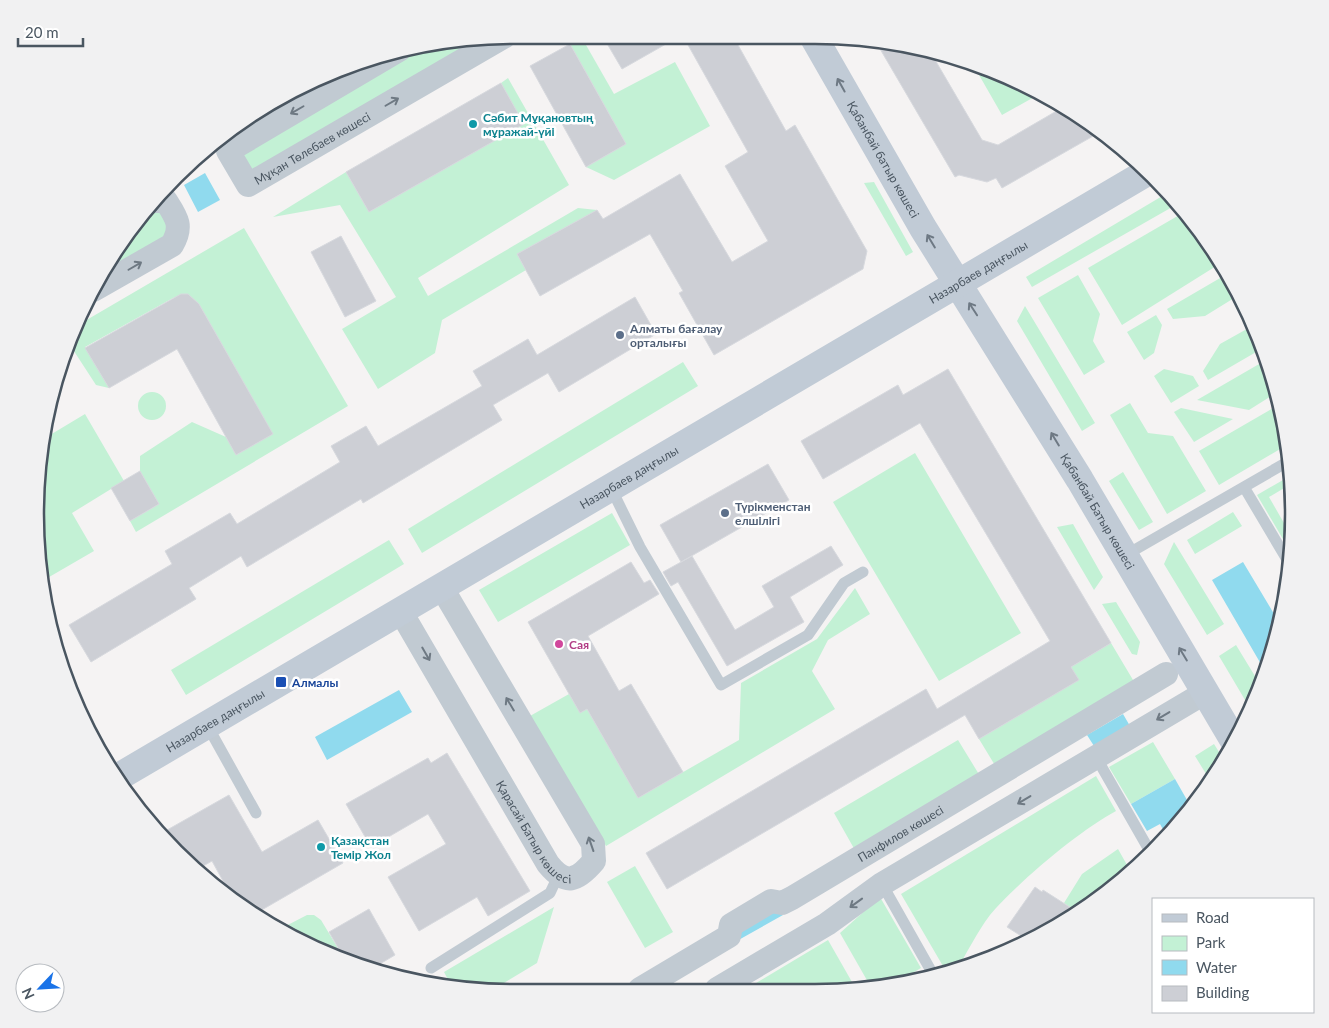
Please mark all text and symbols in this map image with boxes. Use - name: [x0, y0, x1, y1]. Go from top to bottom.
- scale bar: [18, 15, 82, 47]
- text: 20 m: [25, 23, 59, 41]
- one-way arrow: [836, 78, 846, 93]
- one-way arrow: [384, 97, 399, 107]
- street label: Қабанбай батыр көшесі: [844, 98, 923, 220]
- one-way arrow: [290, 106, 305, 116]
- street label: Мұқан Төлебаев көшесі: [251, 108, 373, 187]
- place label: Сәбит Мұқановтың мұражай-үйі: [483, 110, 594, 139]
- marker: Сәбит Мұқановтың мұражай-үйі: [467, 118, 479, 130]
- one-way arrow: [925, 235, 935, 249]
- street label: Назарбаев даңғылы: [926, 237, 1030, 307]
- one-way arrow: [127, 261, 142, 270]
- one-way arrow: [968, 302, 978, 316]
- place label: Алматы бағалау орталығы: [629, 321, 723, 350]
- marker: Алматы бағалау орталығы: [614, 329, 626, 341]
- one-way arrow: [1049, 433, 1059, 447]
- street label: Назарбаев даңғылы: [577, 442, 681, 512]
- street label: Қабанбай Батыр көшесі: [1058, 450, 1138, 572]
- place label: Түрікменстан елшілігі: [735, 499, 811, 528]
- marker: Түрікменстан елшілігі: [719, 507, 731, 519]
- place label: Сая: [569, 637, 589, 652]
- marker: Сая: [553, 638, 565, 650]
- one-way arrow: [421, 646, 431, 661]
- one-way arrow: [1177, 647, 1187, 661]
- marker: Алмалы: [274, 675, 288, 689]
- place label: Алмалы: [291, 675, 339, 690]
- street label: Назарбаев даңғылы: [163, 685, 267, 755]
- one-way arrow: [504, 697, 514, 711]
- one-way arrow: [1157, 711, 1171, 721]
- street label: Қарасай Батыр көшесі: [493, 777, 572, 886]
- one-way arrow: [1018, 795, 1032, 805]
- street label: Панфилов көшесі: [855, 802, 946, 865]
- place label: Қазақстан Темір Жол: [331, 833, 391, 862]
- one-way arrow: [585, 836, 595, 852]
- marker: Қазақстан Темір Жол: [315, 841, 327, 853]
- one-way arrow: [849, 898, 863, 908]
- legend: [1152, 898, 1314, 1013]
- text: Road: [1196, 908, 1229, 926]
- text: Park: [1196, 933, 1226, 951]
- text: Water: [1196, 958, 1237, 976]
- north arrow: [15, 963, 65, 1013]
- text: Building: [1196, 983, 1249, 1001]
- text: N: [18, 985, 38, 1002]

